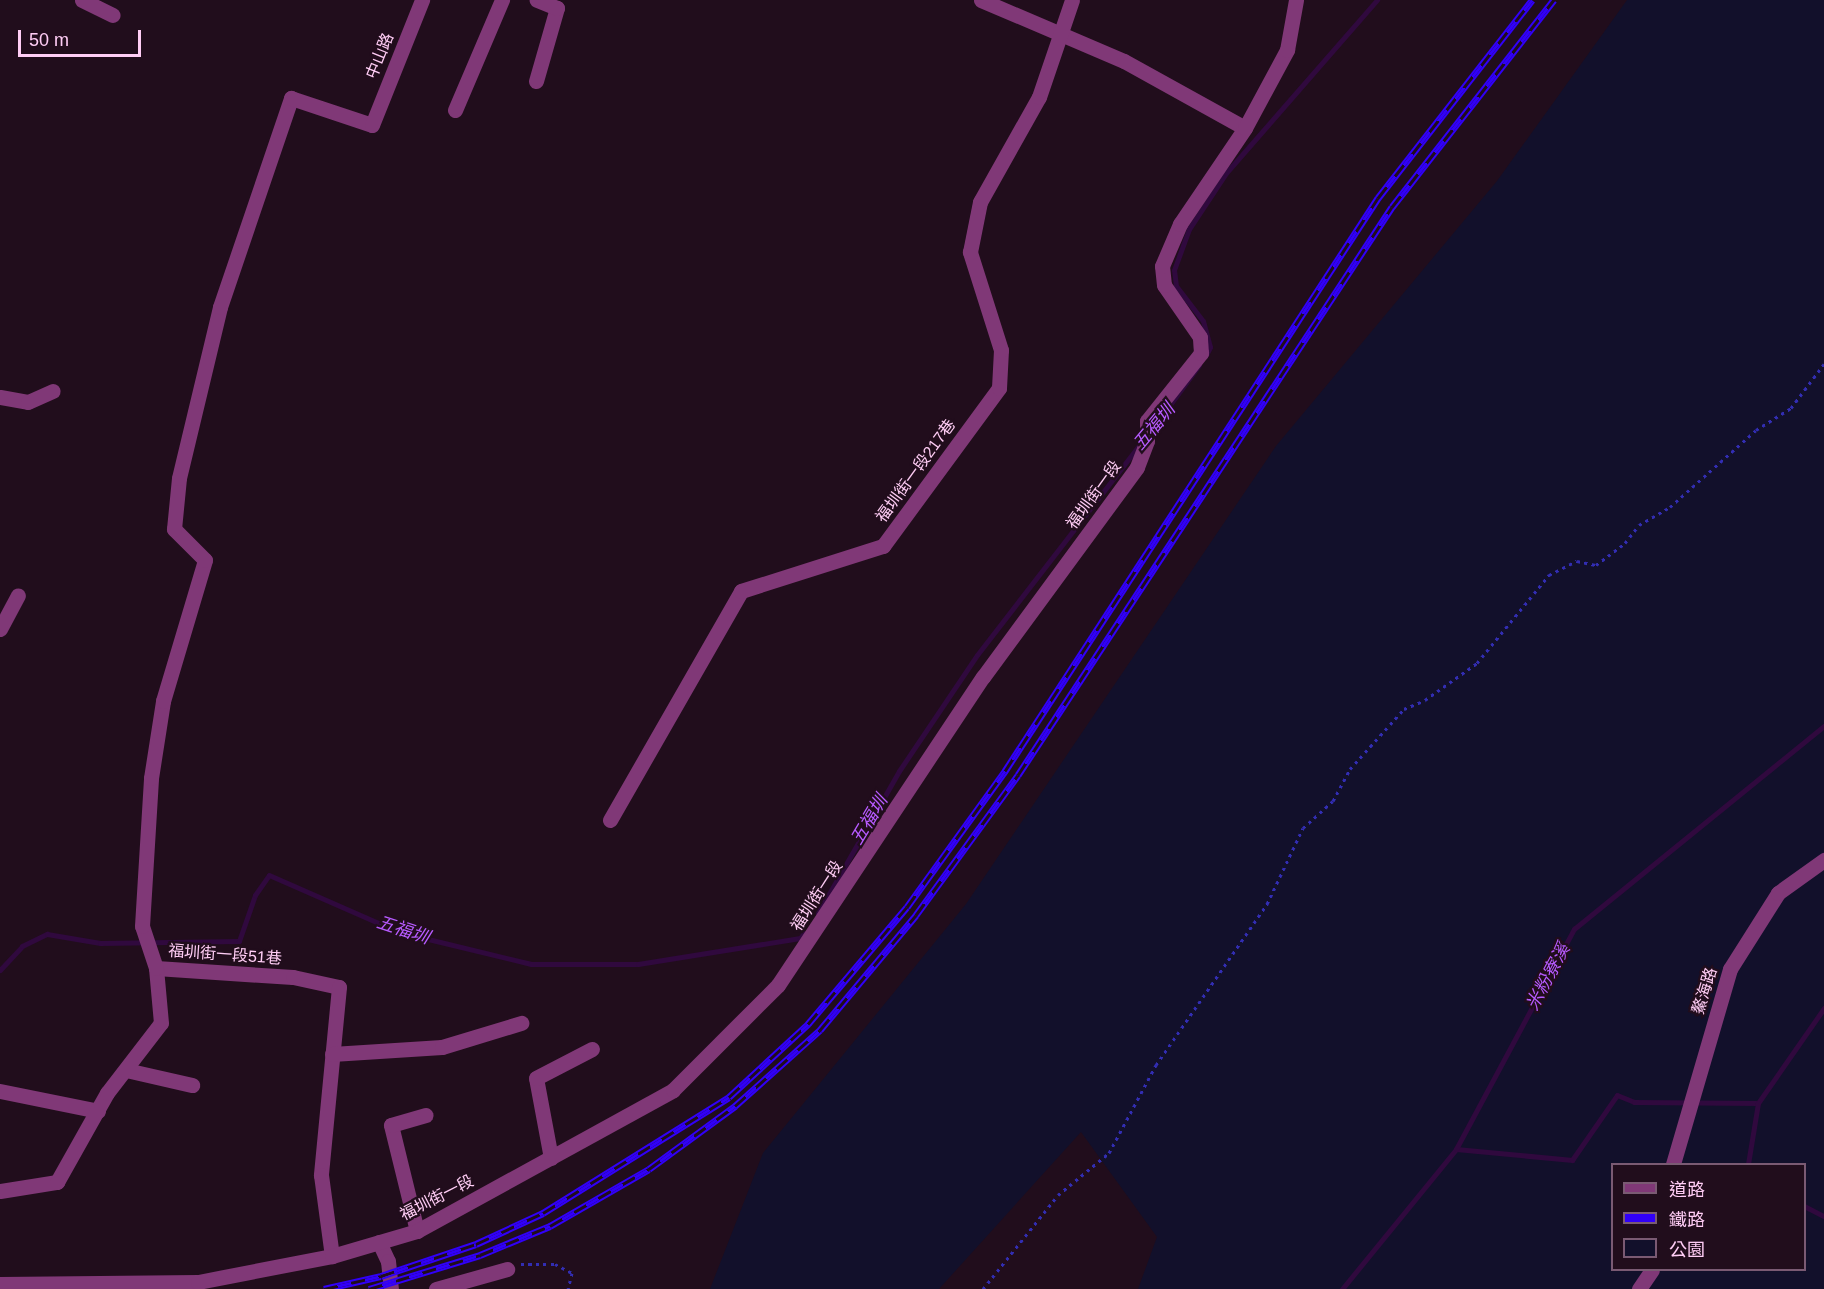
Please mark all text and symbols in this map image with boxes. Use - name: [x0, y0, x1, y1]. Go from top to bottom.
- scale bar: [21, 18, 144, 56]
- text: 50 m: [29, 30, 69, 50]
- street label: 中山路: [362, 30, 398, 82]
- water label: 五福圳: [1128, 399, 1180, 455]
- street label: 福圳街一段217巷: [872, 416, 960, 526]
- street label: 福圳街一段: [1063, 457, 1125, 533]
- water label: 五福圳: [846, 791, 892, 849]
- street label: 福圳街一段: [787, 857, 847, 935]
- water label: 五福圳: [374, 911, 432, 949]
- water label: 米粉寮溪: [1522, 940, 1574, 1014]
- street label: 福圳街一段51巷: [168, 941, 282, 969]
- street label: 鰲海路: [1689, 965, 1721, 1017]
- legend: [1611, 1163, 1806, 1271]
- street label: 福圳街一段: [397, 1171, 477, 1225]
- text: 道路: [1669, 1180, 1705, 1200]
- text: 鐵路: [1669, 1210, 1705, 1230]
- text: 公園: [1669, 1240, 1705, 1260]

